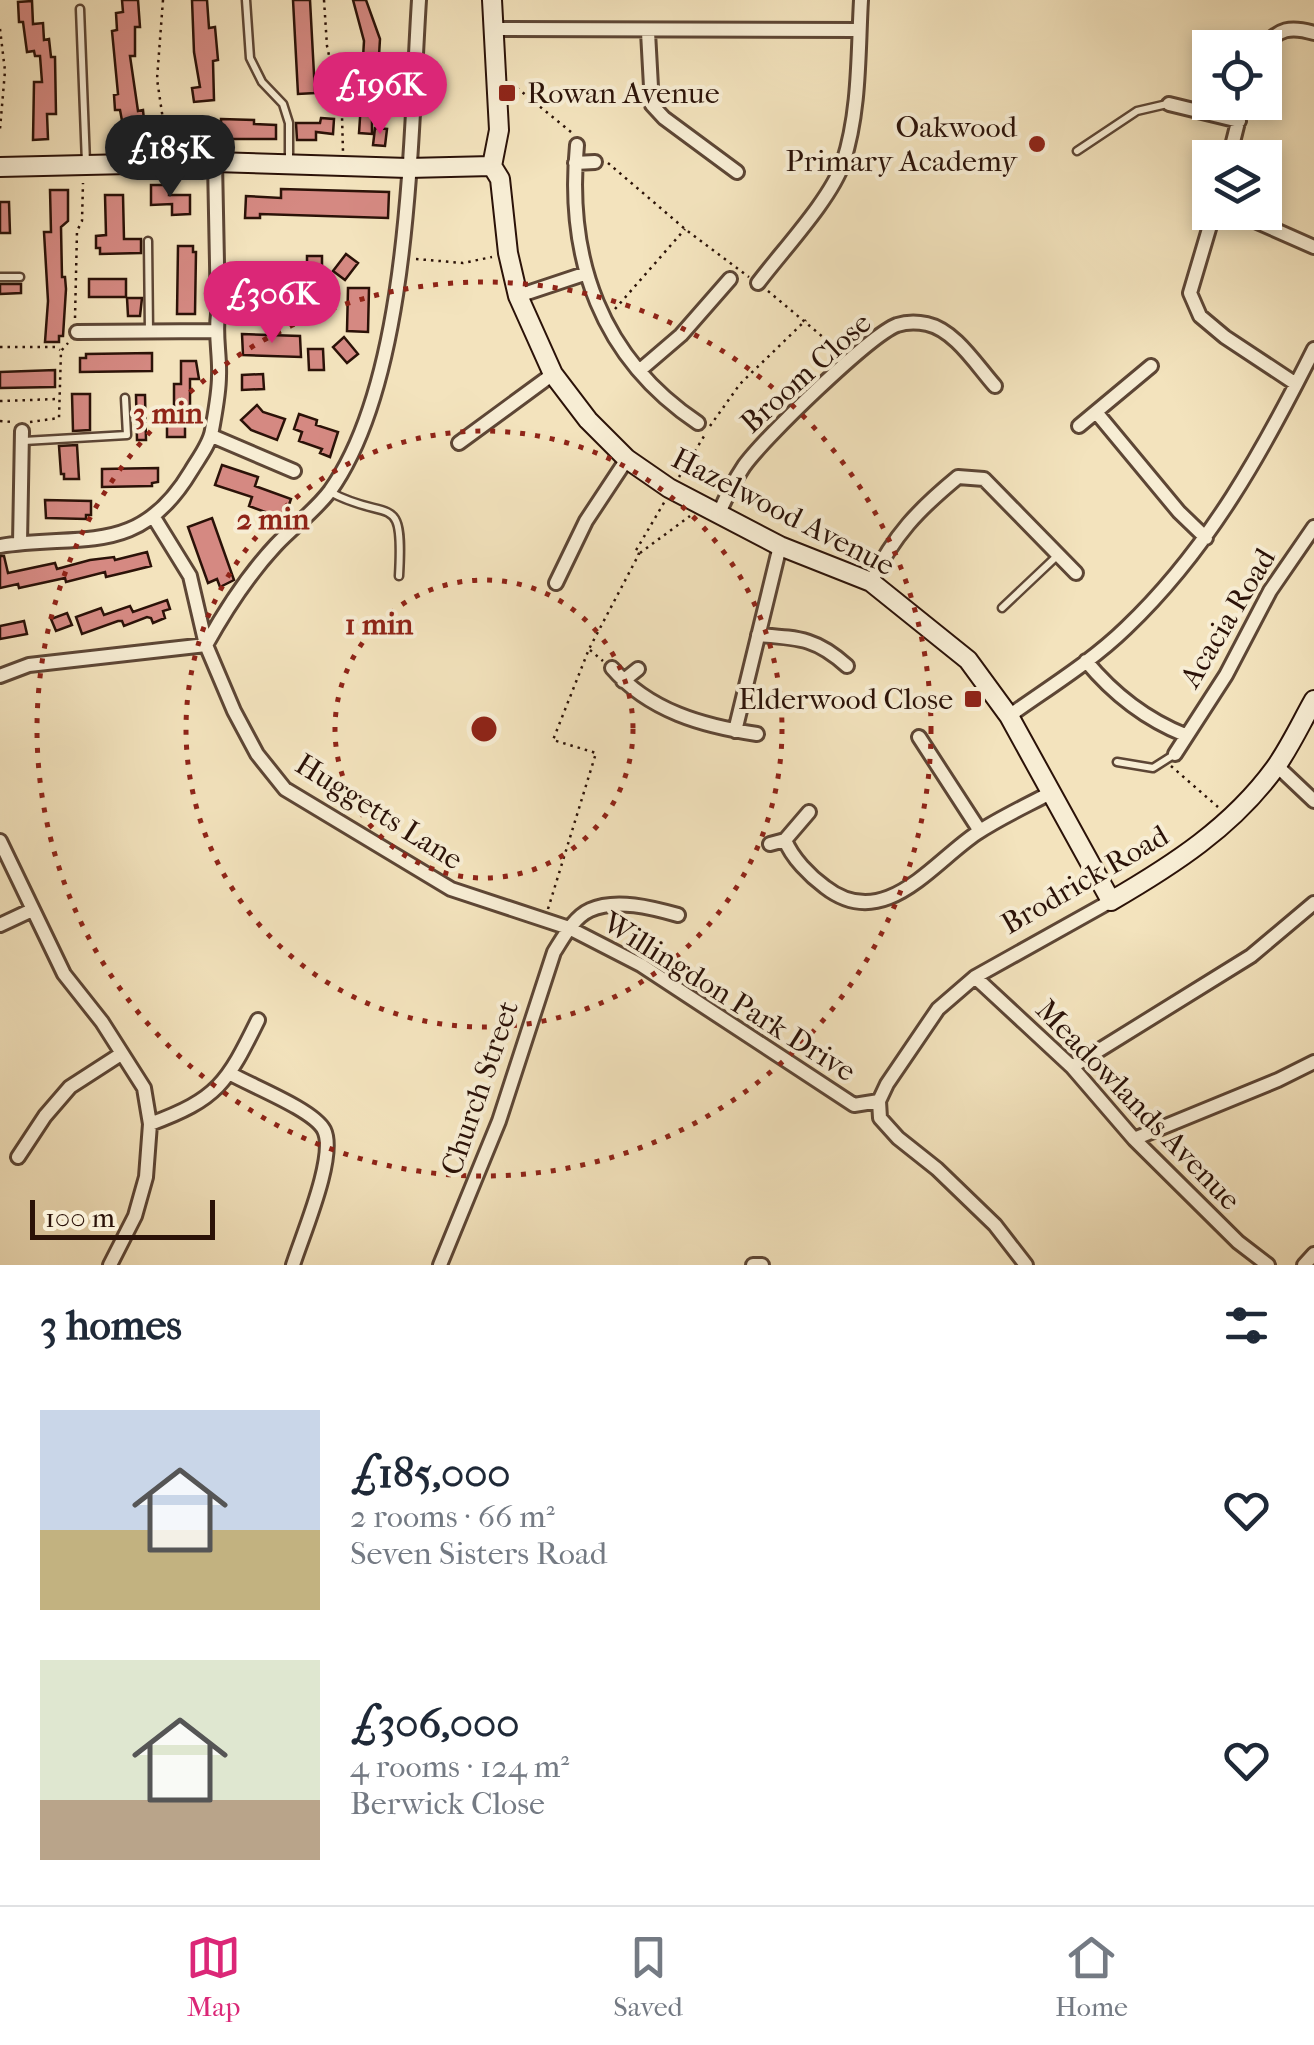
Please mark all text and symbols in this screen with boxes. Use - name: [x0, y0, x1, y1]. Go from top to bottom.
- map controls: [1192, 30, 1282, 230]
- button: locate: [1192, 30, 1282, 120]
- pin: £196K: [310, 52, 450, 137]
- text: £196K: [335, 66, 425, 103]
- place label: Rowan Avenue: [527, 76, 720, 111]
- marker: Rowan Avenue: [496, 82, 518, 104]
- place label: Oakwood Primary Academy: [786, 110, 1018, 179]
- pin: £185K: [100, 115, 240, 200]
- text: £185K: [127, 129, 213, 166]
- marker: Oakwood Primary Academy: [1026, 133, 1048, 155]
- button: layers: [1192, 140, 1282, 230]
- pin: £306K: [202, 261, 342, 346]
- text: £306K: [226, 275, 318, 312]
- street label: Broom Close: [734, 305, 878, 441]
- text: 3 min: [133, 396, 204, 431]
- street label: Hazelwood Avenue: [666, 441, 900, 583]
- text: 2 min: [236, 502, 310, 537]
- street label: Acacia Road: [1172, 542, 1283, 695]
- text: 1 min: [345, 607, 414, 642]
- place label: Elderwood Close: [738, 682, 953, 717]
- marker: Elderwood Close: [962, 688, 984, 710]
- centre of rings: [466, 711, 502, 747]
- street label: Huggetts Lane: [289, 747, 469, 877]
- street label: Brodrick Road: [995, 818, 1175, 942]
- street label: Willingdon Park Drive: [595, 904, 862, 1089]
- street label: Meadowlands Avenue: [1029, 992, 1248, 1218]
- street label: Church Street: [434, 996, 526, 1180]
- scale bar: [30, 1195, 215, 1240]
- text: 100 m: [45, 1201, 115, 1234]
- icon: filters: [1219, 1298, 1274, 1353]
- text: 3 homes: [40, 1301, 182, 1350]
- text: £185,000: [350, 1449, 510, 1498]
- icon: home: [120, 1450, 240, 1570]
- icon: heart: [1219, 1483, 1274, 1538]
- text: 2 rooms · 66 m²: [350, 1498, 555, 1535]
- text: Seven Sisters Road: [350, 1535, 607, 1572]
- text: £306,000: [350, 1699, 519, 1748]
- icon: home: [120, 1700, 240, 1820]
- icon: heart: [1219, 1733, 1274, 1788]
- text: 4 rooms · 124 m²: [350, 1748, 569, 1785]
- text: Berwick Close: [350, 1785, 545, 1822]
- tab: Map: [186, 1930, 241, 2023]
- tab: Saved: [613, 1930, 683, 2023]
- tab: Home: [1055, 1930, 1128, 2023]

